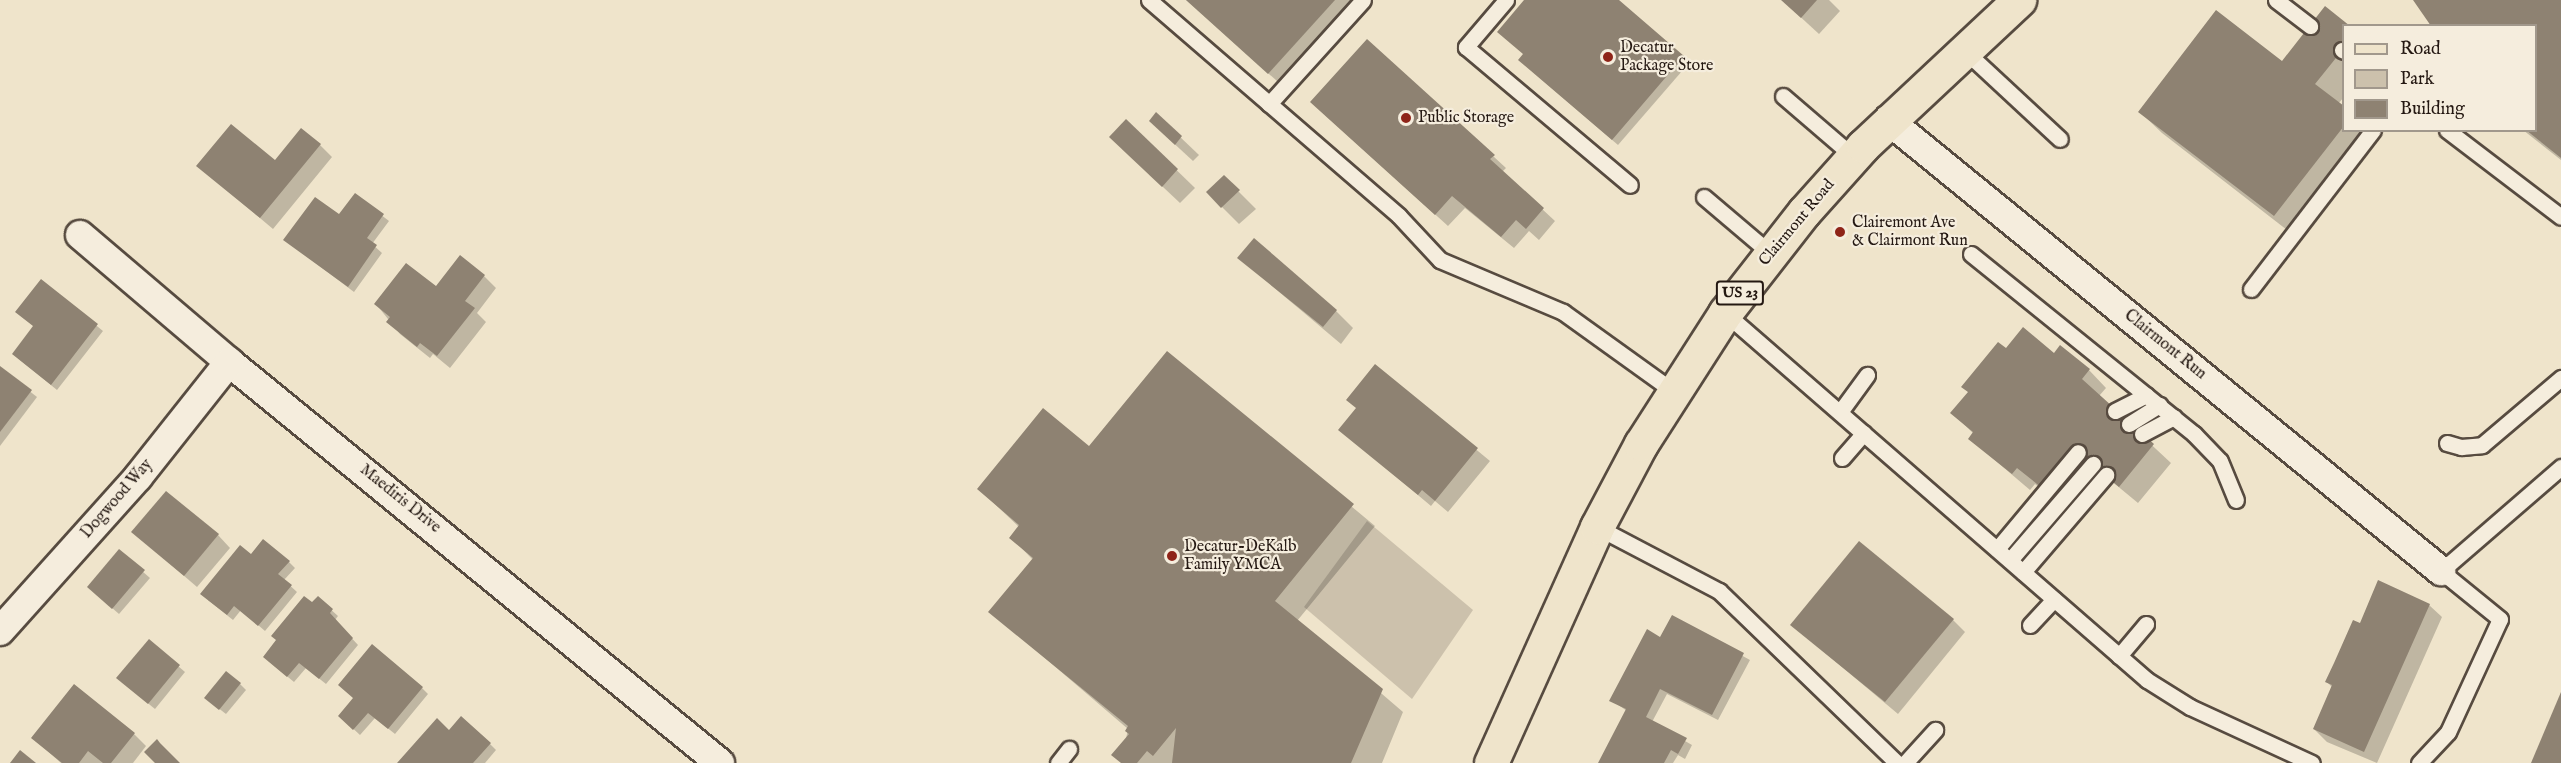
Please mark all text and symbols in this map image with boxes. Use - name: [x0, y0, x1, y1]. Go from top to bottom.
- legend: [2342, 24, 2537, 132]
- place label: Decatur Package Store: [1620, 38, 1713, 76]
- text: Road: [2400, 38, 2441, 61]
- marker: Decatur Package Store: [1601, 50, 1615, 64]
- text: Park: [2400, 68, 2434, 91]
- text: Building: [2400, 98, 2465, 121]
- place label: Public Storage: [1418, 108, 1514, 128]
- marker: Public Storage: [1399, 111, 1413, 125]
- street label: Clairmont Road: [1755, 176, 1839, 270]
- place label: Clairemont Ave & Clairmont Run: [1852, 213, 1968, 251]
- marker: Clairemont Ave & Clairmont Run: [1833, 225, 1847, 239]
- road number: US 23: [1714, 281, 1766, 305]
- street label: Clairmont Run: [2120, 306, 2210, 384]
- street label: Dogwood Way: [77, 455, 157, 543]
- street label: Maediris Drive: [356, 460, 444, 538]
- place label: Decatur-DeKalb Family YMCA: [1184, 537, 1296, 575]
- marker: Decatur-DeKalb Family YMCA: [1165, 549, 1179, 563]

